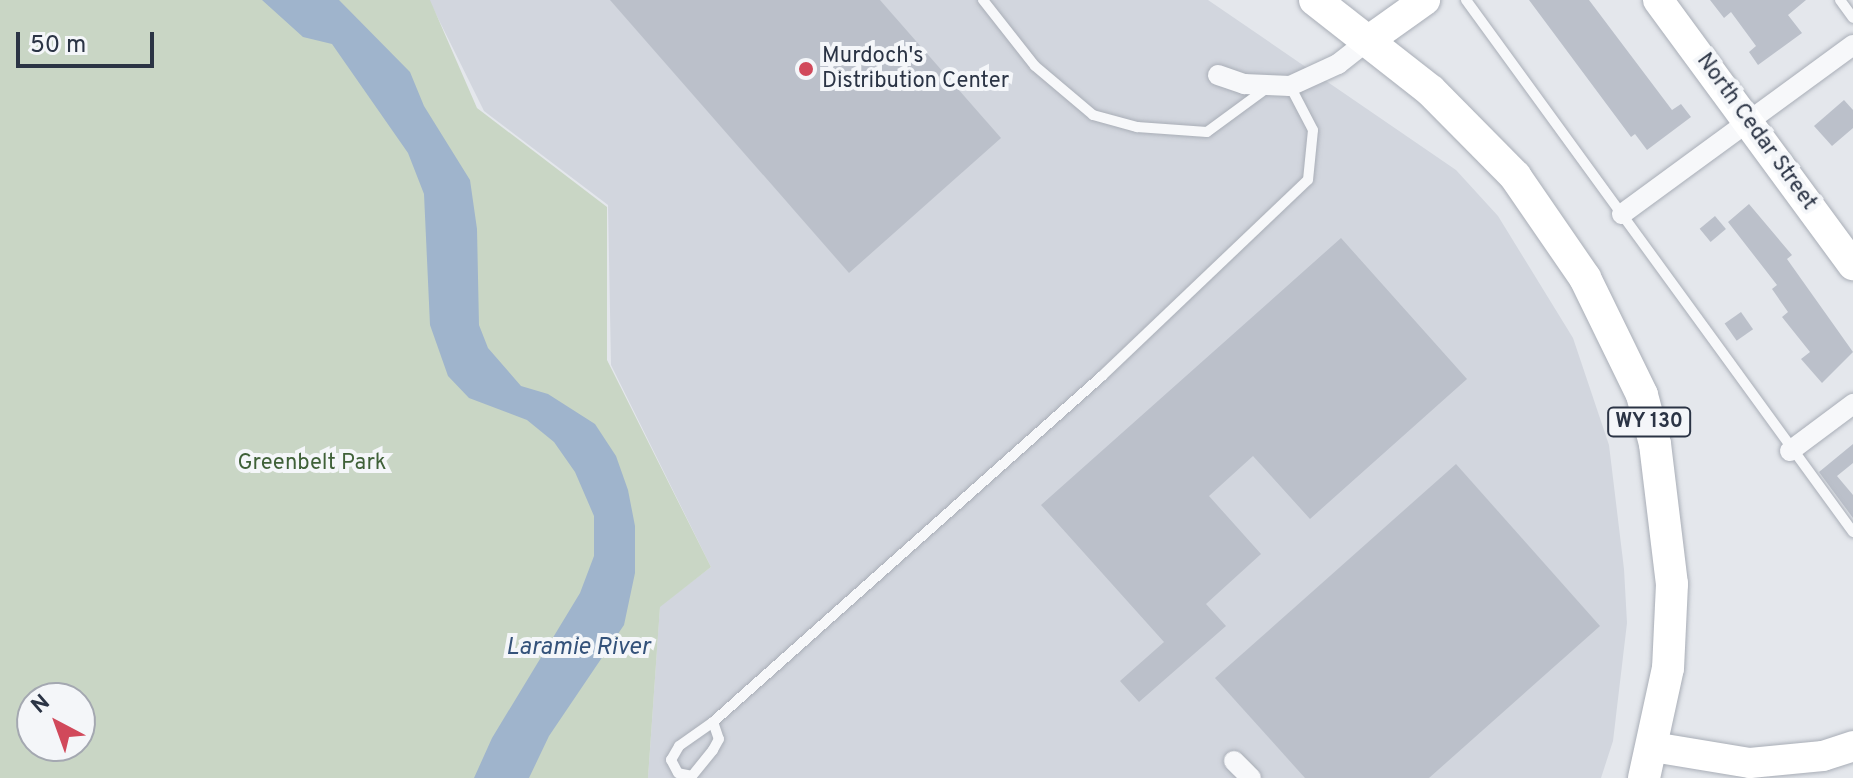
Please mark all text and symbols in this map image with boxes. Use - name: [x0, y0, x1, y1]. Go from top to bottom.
- scale bar: [20, 16, 158, 66]
- text: 50 m: [30, 31, 86, 61]
- place label: Murdoch's Distribution Center: [822, 43, 1009, 94]
- street label: North Cedar Street: [1690, 49, 1822, 215]
- marker: Murdoch's Distribution Center: [797, 60, 815, 78]
- road number: WY 130: [1605, 406, 1693, 438]
- park label: Greenbelt Park: [237, 451, 387, 477]
- water label: Laramie River: [506, 635, 650, 663]
- north arrow: [16, 682, 96, 762]
- text: N: [26, 690, 56, 720]

